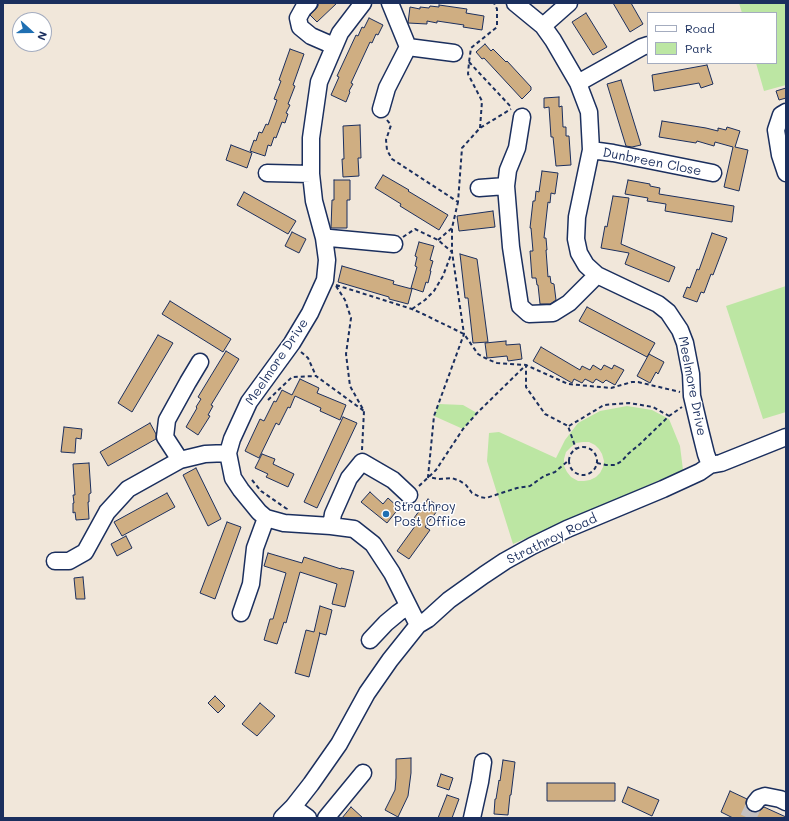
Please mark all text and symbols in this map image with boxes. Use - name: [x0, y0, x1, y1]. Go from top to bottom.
- north arrow: [12, 12, 52, 52]
- legend: [647, 12, 777, 64]
- text: Road: [685, 20, 715, 36]
- text: N: [34, 30, 51, 43]
- text: Park: [685, 40, 712, 56]
- street label: Dunbreen Close: [601, 145, 703, 179]
- street label: Meelmore Drive: [242, 316, 312, 408]
- street label: Meelmore Drive: [675, 335, 709, 437]
- place label: Strathroy Post Office: [394, 499, 466, 530]
- marker: Strathroy Post Office: [381, 509, 391, 519]
- street label: Strathroy Road: [504, 510, 600, 568]

